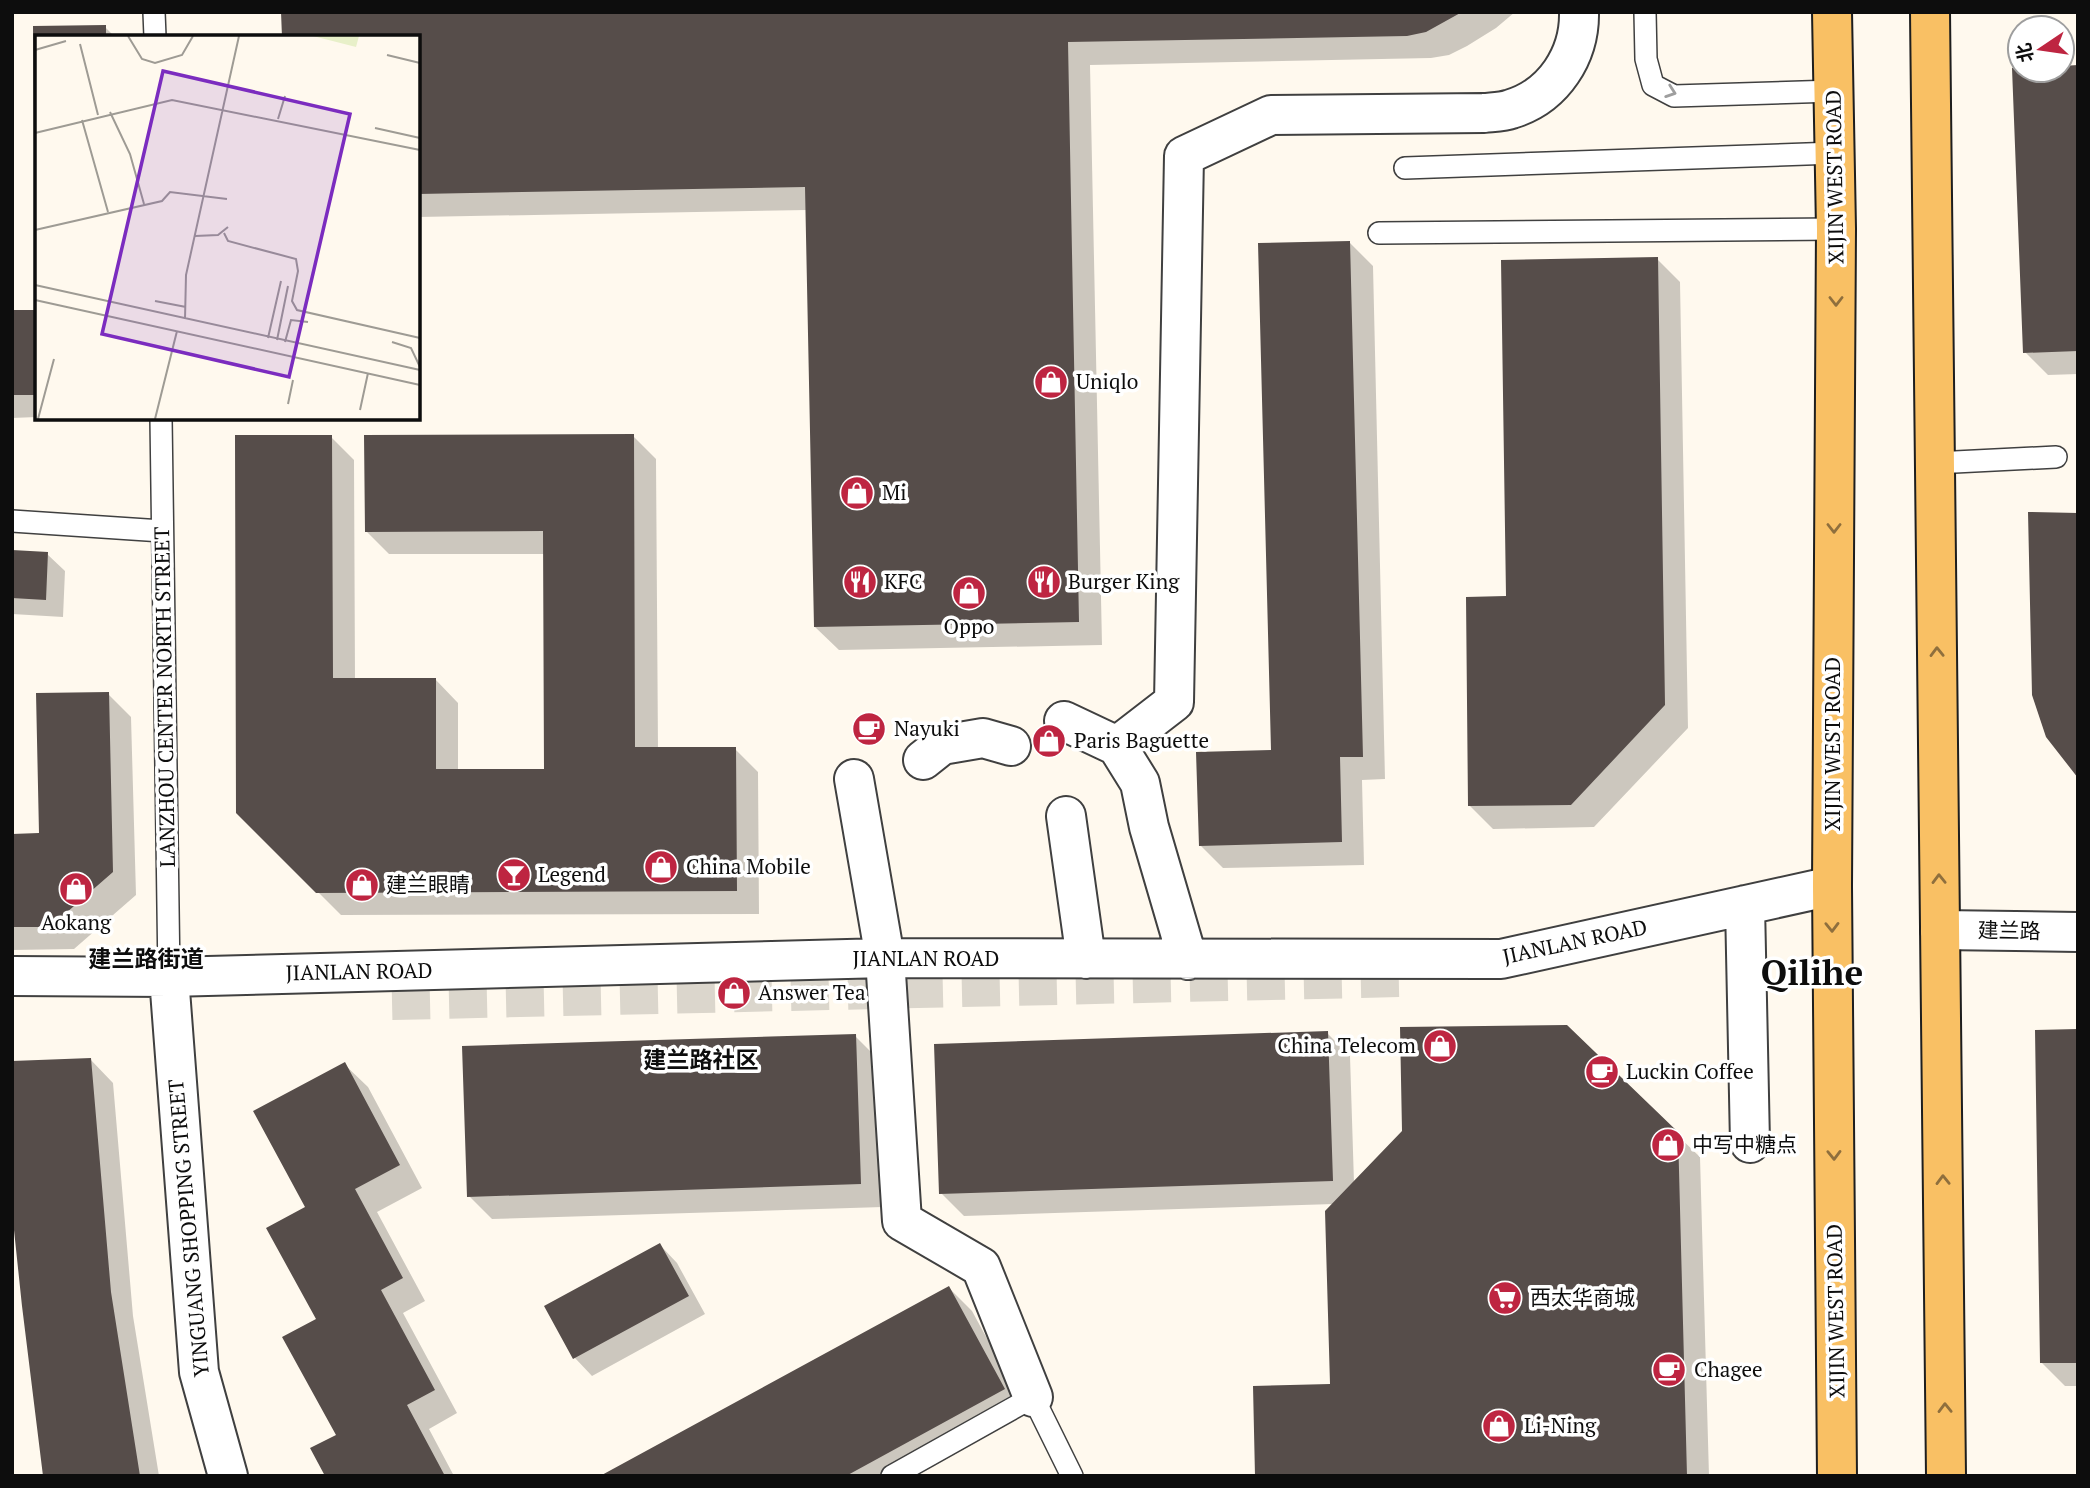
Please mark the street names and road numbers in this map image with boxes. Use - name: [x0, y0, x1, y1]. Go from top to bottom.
- street label: XIJIN WEST ROAD: [1818, 90, 1850, 264]
- street label: LANZHOU CENTER NORTH STREET: [147, 526, 181, 868]
- street label: XIJIN WEST ROAD: [1818, 657, 1846, 831]
- street label: JIANLAN ROAD: [1500, 912, 1650, 970]
- street label: 建兰路: [1977, 915, 2041, 945]
- street label: JIANLAN ROAD: [853, 944, 999, 972]
- street label: JIANLAN ROAD: [285, 956, 433, 986]
- street label: YINGUANG SHOPPING STREET: [161, 1078, 215, 1378]
- street label: XIJIN WEST ROAD: [1819, 1224, 1851, 1398]

